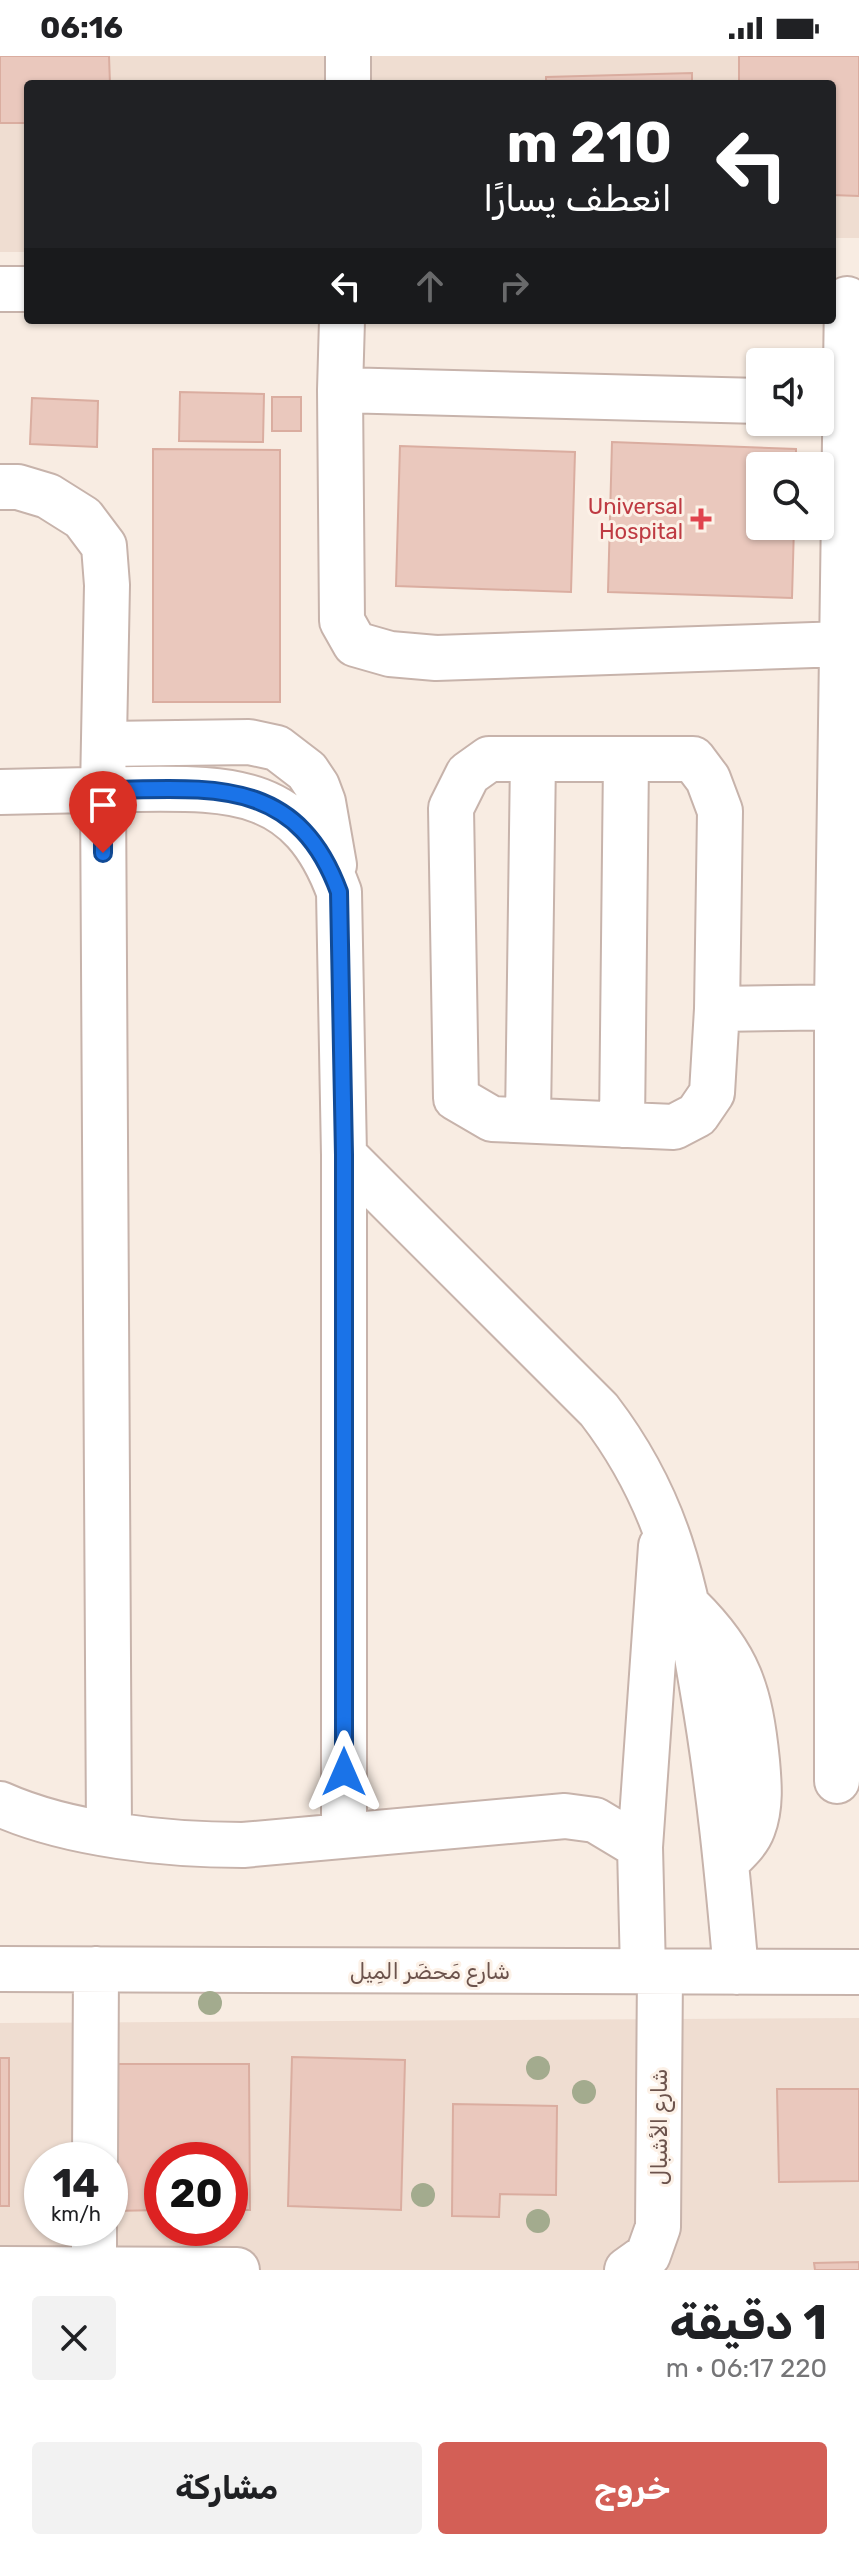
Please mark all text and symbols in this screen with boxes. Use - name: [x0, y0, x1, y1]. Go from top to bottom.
- text: 06:16: [40, 10, 123, 46]
- text: 210 m: [506, 110, 672, 176]
- icon: left: [700, 112, 804, 216]
- text: انعطف يسارًا: [483, 177, 672, 220]
- icon: left: [324, 264, 368, 308]
- icon: ahead: [408, 264, 452, 308]
- icon: right: [492, 264, 536, 308]
- map controls: [746, 348, 834, 540]
- button: sound: [746, 348, 834, 436]
- button: search: [746, 452, 834, 540]
- place label: Universal Hospital: [588, 493, 683, 545]
- marker: Universal Hospital: [690, 508, 712, 530]
- pin: [69, 771, 137, 853]
- icon: arrive: [81, 783, 125, 827]
- position arrow: [302, 1730, 386, 1814]
- street label: شارع مَحضَر المِيل: [350, 1958, 510, 1987]
- street label: شارع الأشبال: [646, 2069, 675, 2185]
- speed limit sign: 20: [144, 2142, 248, 2246]
- text: 14: [52, 2160, 100, 2207]
- text: km/h: [51, 2202, 101, 2226]
- text: 1 دقيقة: [670, 2294, 827, 2351]
- button: close: [32, 2296, 116, 2380]
- text: 220 m · 06:17: [666, 2353, 827, 2384]
- button: مشاركة: [32, 2442, 422, 2534]
- button: خروج: [438, 2442, 827, 2534]

